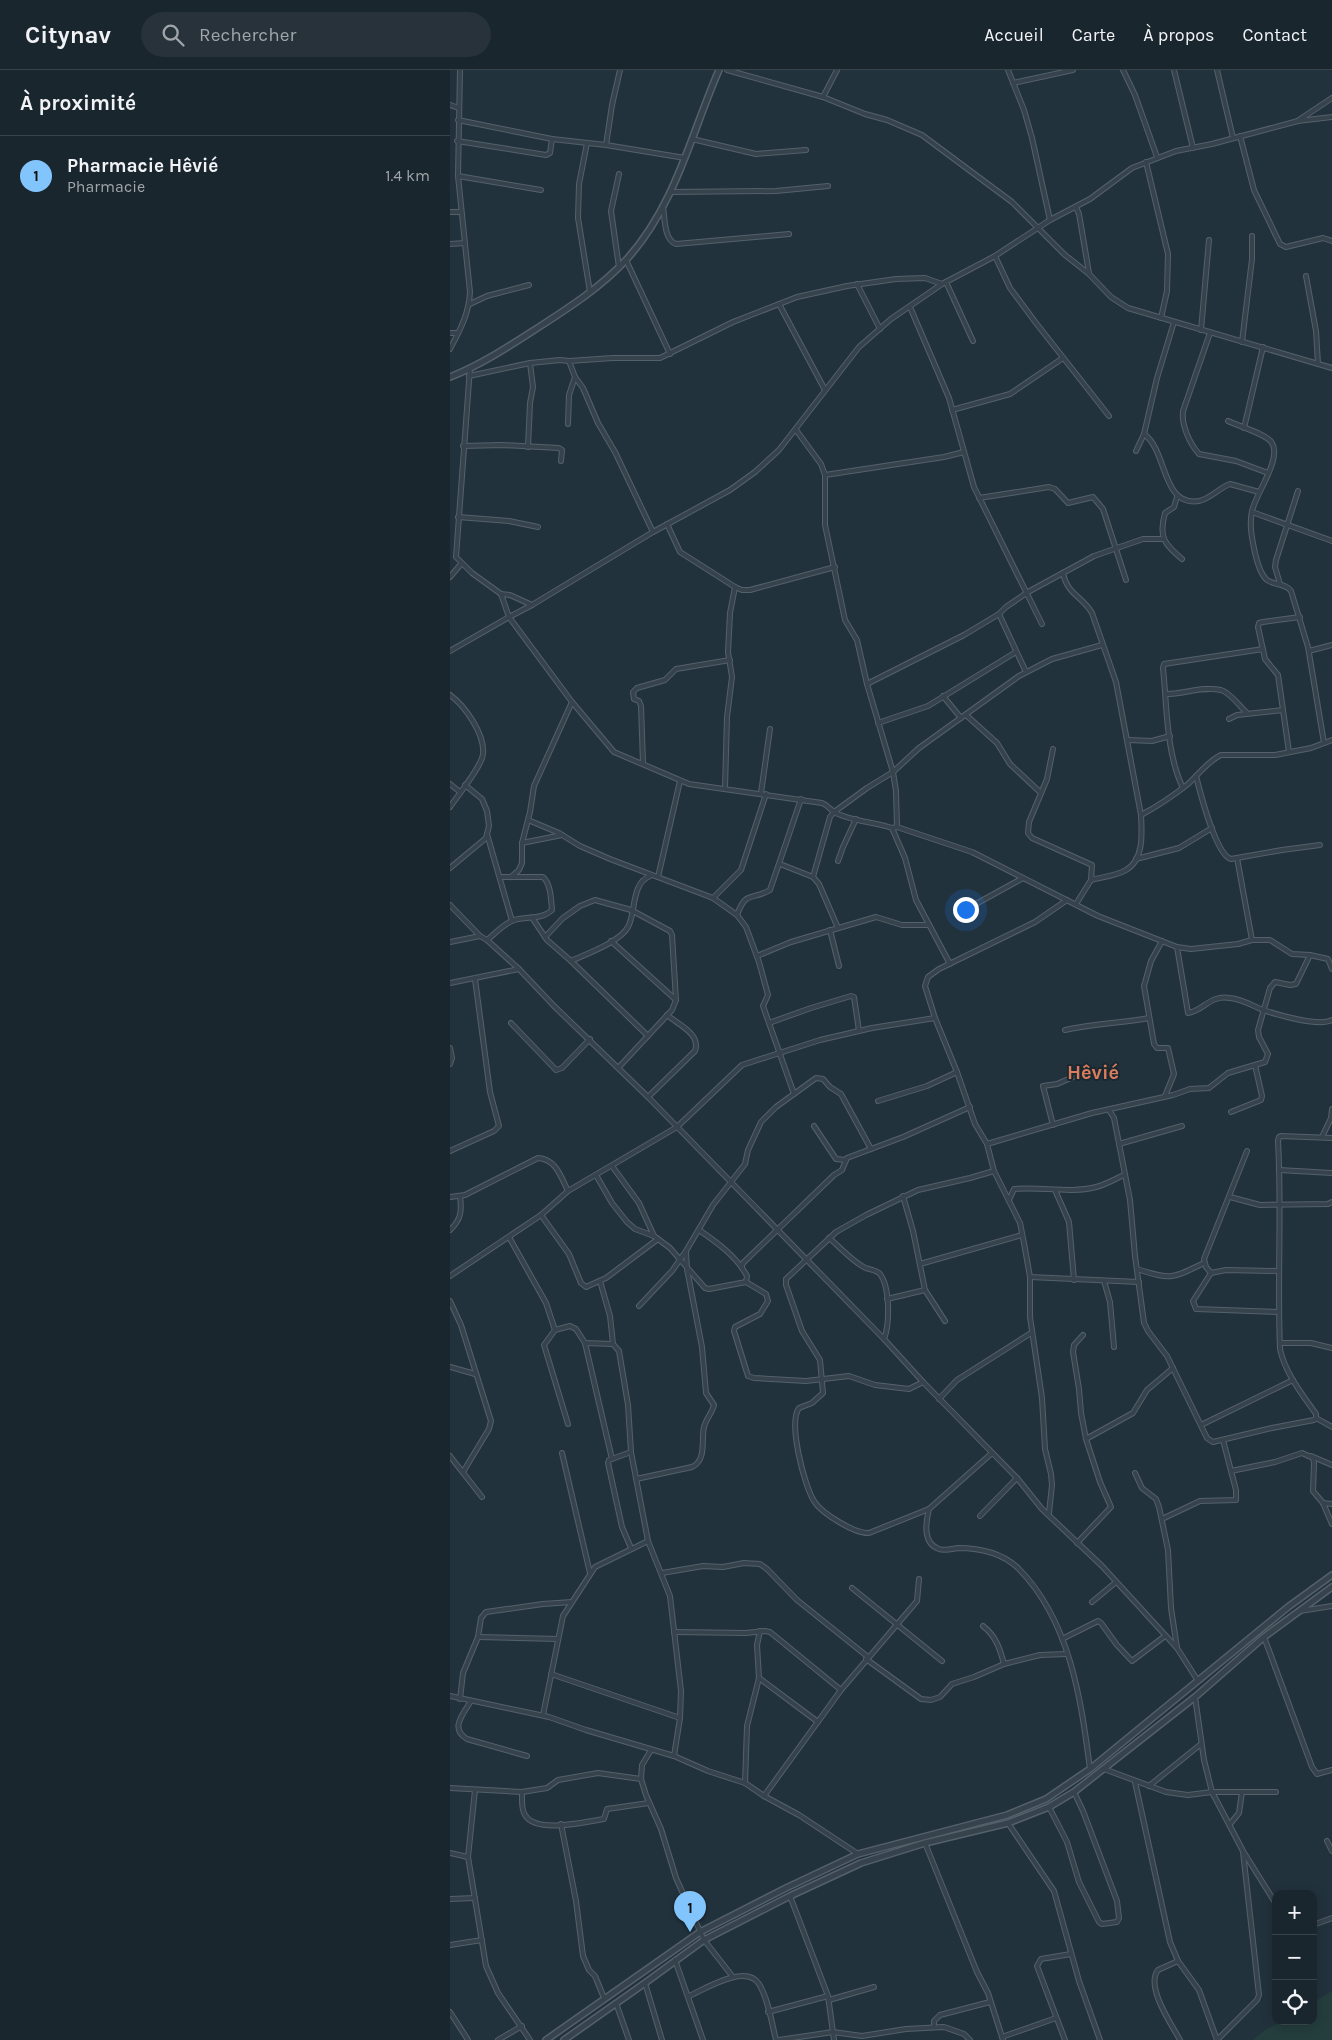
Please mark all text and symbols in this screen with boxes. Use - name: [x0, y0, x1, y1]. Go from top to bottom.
- search box: [141, 12, 491, 57]
- text: Citynav: [25, 21, 111, 49]
- icon: search: [159, 21, 187, 49]
- text: Rechercher: [199, 24, 296, 46]
- text: Accueil: [984, 24, 1044, 46]
- text: Carte: [1072, 24, 1115, 46]
- text: À propos: [1143, 24, 1215, 46]
- text: Contact: [1243, 24, 1307, 46]
- text: À proximité: [20, 91, 136, 115]
- text: Pharmacie Hêvié: [67, 155, 218, 177]
- text: 1: [33, 166, 39, 185]
- text: 1.4 km: [385, 166, 430, 185]
- text: Pharmacie: [67, 177, 145, 196]
- your location: [953, 897, 979, 923]
- district label: Hêvié: [1067, 1061, 1119, 1084]
- map controls: [1272, 1890, 1317, 2025]
- button: +: [1272, 1890, 1317, 1935]
- pin: 1: [674, 1891, 706, 1932]
- button: −: [1272, 1935, 1317, 1980]
- button: locate: [1272, 1980, 1317, 2025]

